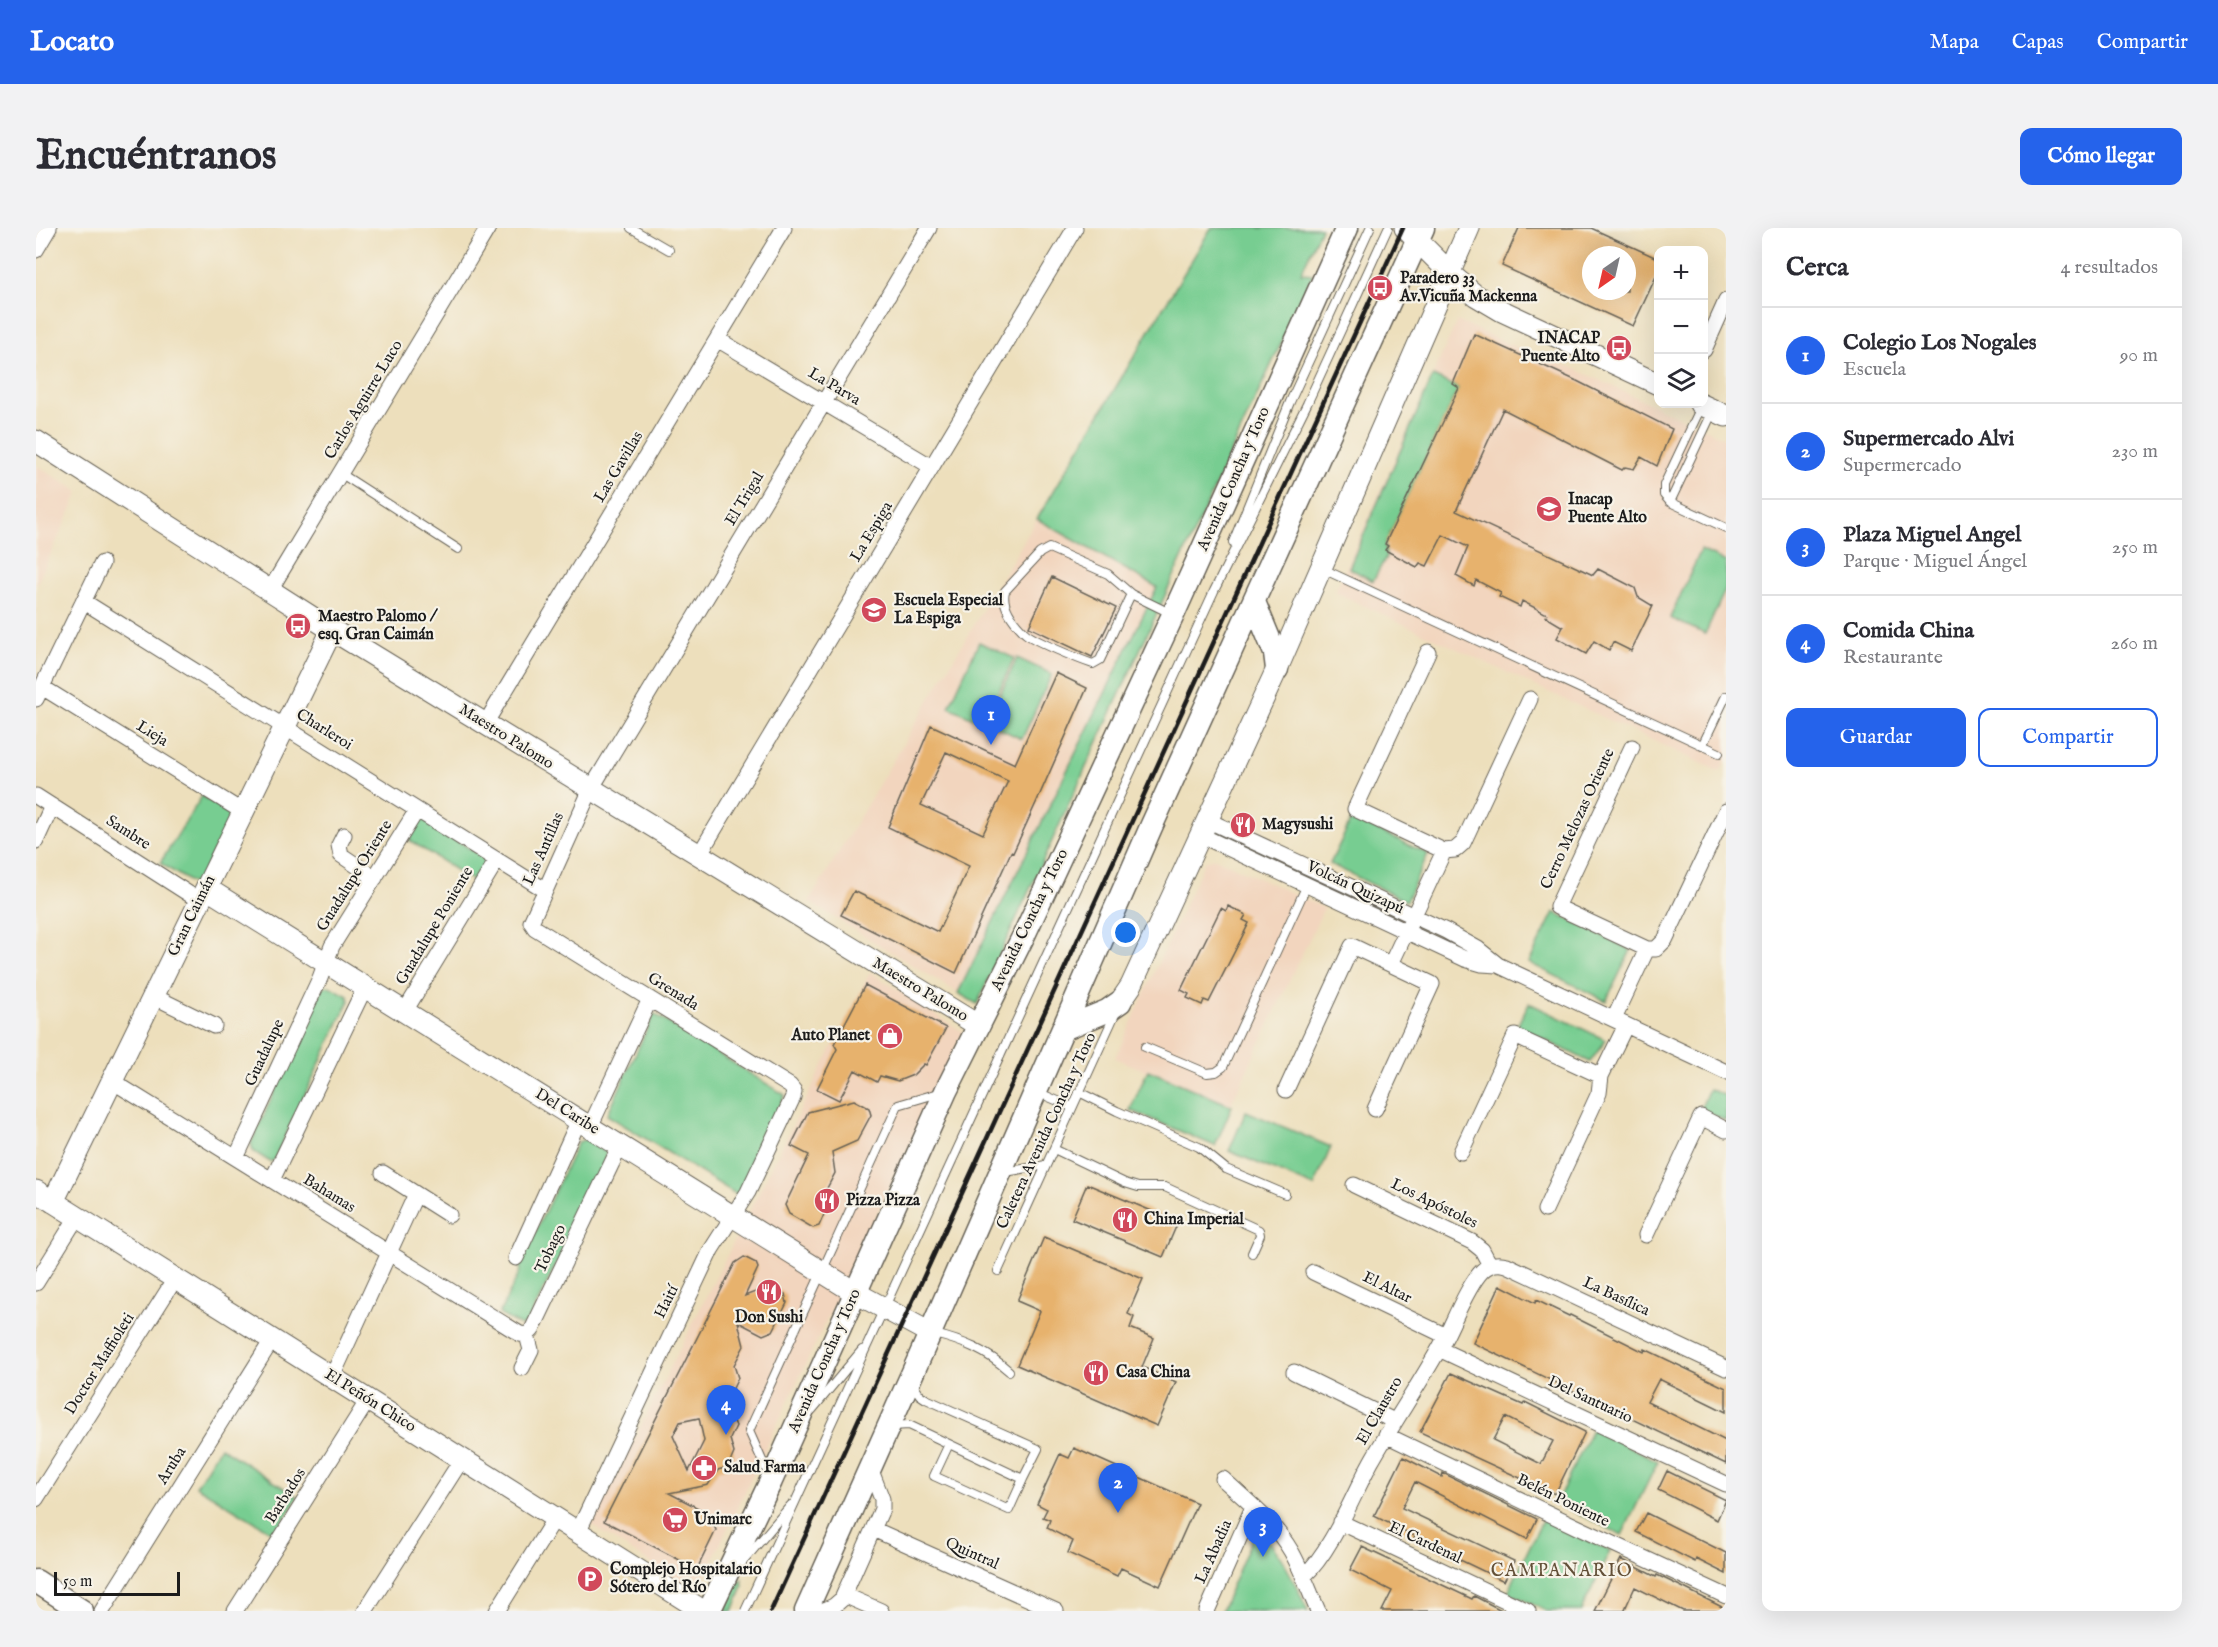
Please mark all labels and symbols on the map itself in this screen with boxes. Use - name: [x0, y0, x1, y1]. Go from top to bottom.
- north arrow: [1582, 246, 1636, 300]
- place label: Paradero 33 Av.Vicuña Mackenna: [1399, 269, 1538, 307]
- bus stop icon: Paradero 33 Av.Vicuña Mackenna: [1365, 273, 1395, 303]
- place label: INACAP Puente Alto: [1521, 329, 1601, 367]
- bus stop icon: INACAP Puente Alto: [1604, 333, 1634, 363]
- street label: Carlos Aguirre Luco: [320, 336, 408, 463]
- street label: La Parva: [804, 364, 864, 410]
- street label: Avenida Concha y Toro: [1193, 404, 1275, 555]
- street label: Las Gavillas: [590, 427, 648, 506]
- street label: El Trigal: [721, 468, 769, 530]
- place label: Inacap Puente Alto: [1568, 490, 1647, 528]
- school or university icon: Inacap Puente Alto: [1534, 494, 1564, 524]
- street label: La Espiga: [846, 498, 898, 566]
- place label: Escuela Especial La Espiga: [894, 591, 1004, 629]
- school or university icon: Escuela Especial La Espiga: [859, 595, 889, 625]
- place label: Maestro Palomo / esq. Gran Caimán: [318, 607, 439, 645]
- bus stop icon: Maestro Palomo / esq. Gran Caimán: [283, 611, 313, 641]
- pin: 1: [972, 696, 1010, 745]
- street label: Maestro Palomo: [455, 700, 558, 774]
- street label: Charleroi: [292, 705, 356, 755]
- street label: Lieja: [132, 717, 172, 751]
- street label: Cerro Melozas Oriente: [1537, 745, 1619, 893]
- street label: Las Antillas: [519, 809, 569, 889]
- restaurant icon: Magysushi: [1228, 810, 1258, 840]
- street label: Sambre: [102, 811, 154, 855]
- place label: Magysushi: [1262, 815, 1334, 835]
- street label: Guadalupe Oriente: [313, 817, 397, 935]
- street label: Avenida Concha y Toro: [986, 845, 1073, 995]
- street label: Volcán Quizapú: [1302, 856, 1407, 919]
- street label: Guadalupe Poniente: [392, 863, 478, 989]
- street label: Gran Caimán: [164, 872, 220, 960]
- your location: [1111, 918, 1140, 947]
- street label: Maestro Palomo: [868, 954, 972, 1027]
- street label: Grenada: [644, 968, 702, 1016]
- street label: Guadalupe: [241, 1016, 289, 1090]
- shop icon: Auto Planet: [875, 1021, 905, 1051]
- place label: Auto Planet: [790, 1026, 871, 1046]
- street label: Caletera Avenida Concha y Toro: [993, 1029, 1102, 1232]
- street label: Del Caribe: [531, 1084, 603, 1140]
- street label: Bahamas: [299, 1170, 359, 1218]
- street label: Los Apóstoles: [1387, 1174, 1481, 1234]
- restaurant icon: Pizza Pizza: [812, 1186, 842, 1216]
- place label: Pizza Pizza: [846, 1191, 921, 1211]
- restaurant icon: China Imperial: [1110, 1205, 1140, 1235]
- place label: China Imperial: [1144, 1210, 1244, 1230]
- street label: Tobago: [531, 1221, 571, 1277]
- street label: El Altar: [1359, 1268, 1415, 1309]
- street label: La Basílica: [1579, 1273, 1653, 1321]
- restaurant icon: Don Sushi: [754, 1277, 784, 1307]
- street label: Haití: [650, 1280, 684, 1322]
- street label: Avenida Concha y Toro: [784, 1286, 866, 1437]
- place label: Don Sushi: [735, 1308, 804, 1328]
- street label: Doctor Maffioleti: [61, 1309, 139, 1419]
- restaurant icon: Casa China: [1081, 1358, 1111, 1388]
- place label: Casa China: [1116, 1363, 1191, 1383]
- street label: El Peñón Chico: [321, 1365, 420, 1437]
- street label: Del Santuario: [1545, 1372, 1636, 1428]
- street label: El Claustro: [1352, 1373, 1408, 1449]
- pin: 4: [706, 1386, 746, 1435]
- street label: Aruba: [152, 1443, 191, 1489]
- pharmacy icon: Salud Farma: [689, 1453, 719, 1483]
- place label: Salud Farma: [724, 1458, 807, 1478]
- street label: Barbados: [261, 1464, 311, 1527]
- pin: 2: [1098, 1464, 1138, 1513]
- street label: Belén Poniente: [1513, 1470, 1613, 1532]
- supermarket icon: Unimarc: [660, 1505, 690, 1535]
- pin: 3: [1244, 1508, 1282, 1557]
- place label: Unimarc: [693, 1510, 752, 1530]
- street label: La Abadia: [1191, 1517, 1237, 1587]
- street label: El Cardenal: [1385, 1517, 1466, 1569]
- street label: Quintral: [942, 1533, 1003, 1575]
- place label: Complejo Hospitalario Sótero del Río: [610, 1560, 762, 1598]
- district label: CAMPANARIO: [1491, 1560, 1633, 1583]
- parking icon: Complejo Hospitalario Sótero del Río: [575, 1564, 605, 1594]
- scale bar: [54, 1569, 180, 1596]

